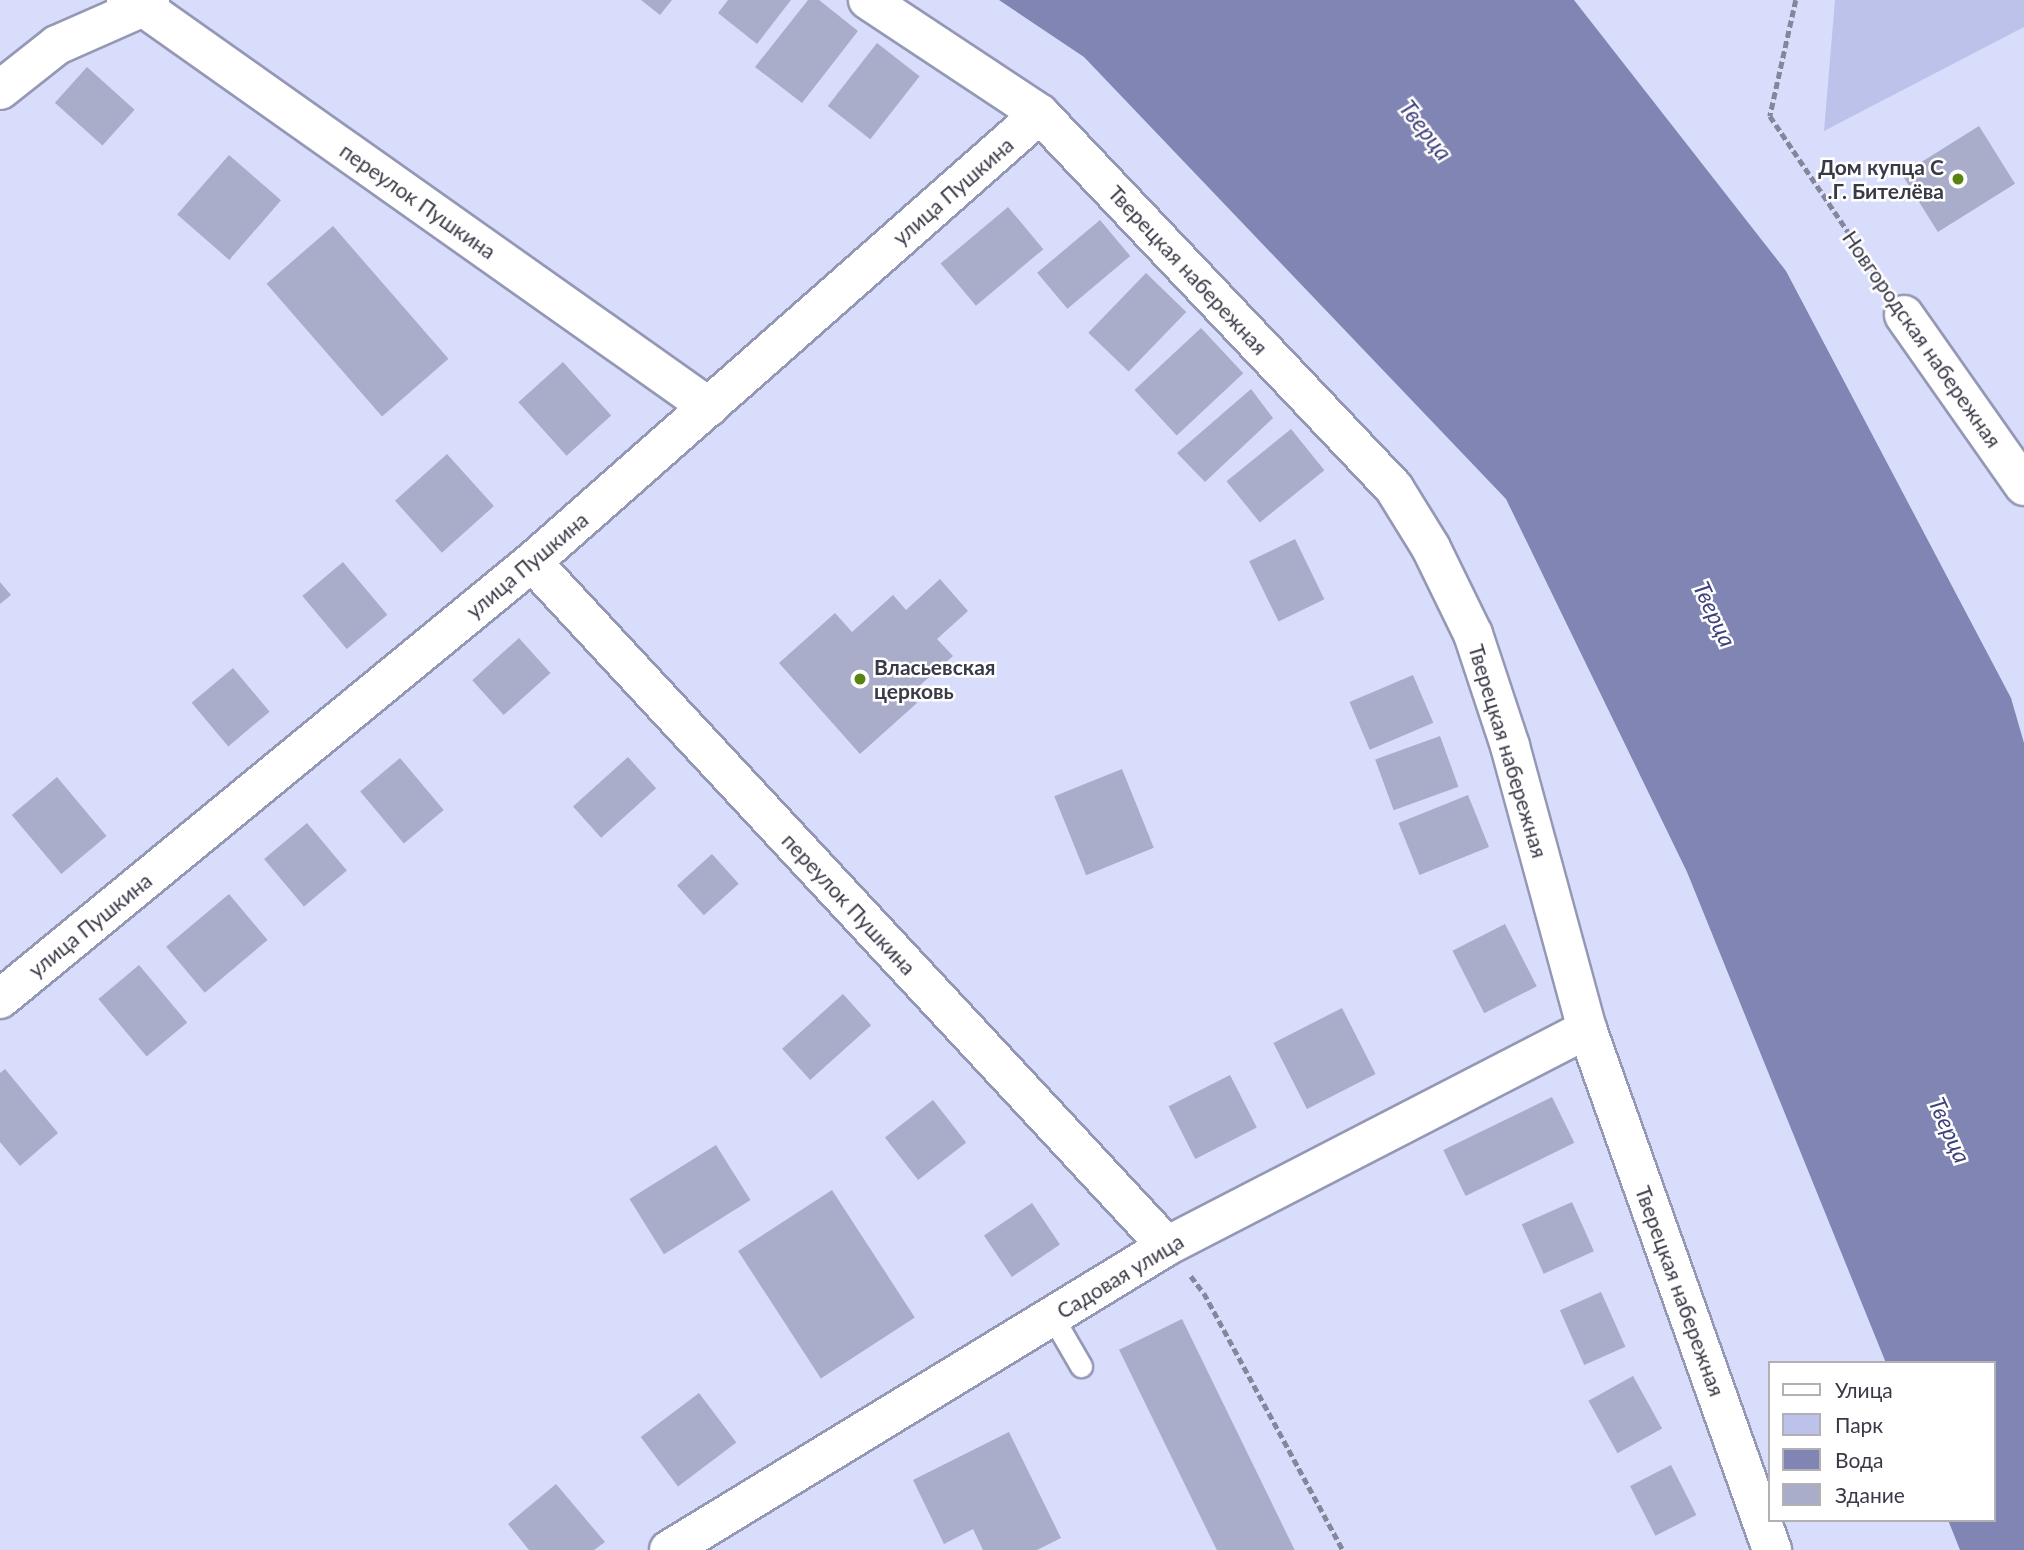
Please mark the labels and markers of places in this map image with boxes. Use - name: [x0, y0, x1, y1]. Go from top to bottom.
- place label: Дом купца С .Г. Бителёва: [1818, 154, 1944, 204]
- marker: Дом купца С .Г. Бителёва: [1950, 171, 1966, 187]
- place label: Власьевская церковь: [874, 654, 995, 704]
- marker: Власьевская церковь: [852, 671, 868, 687]

